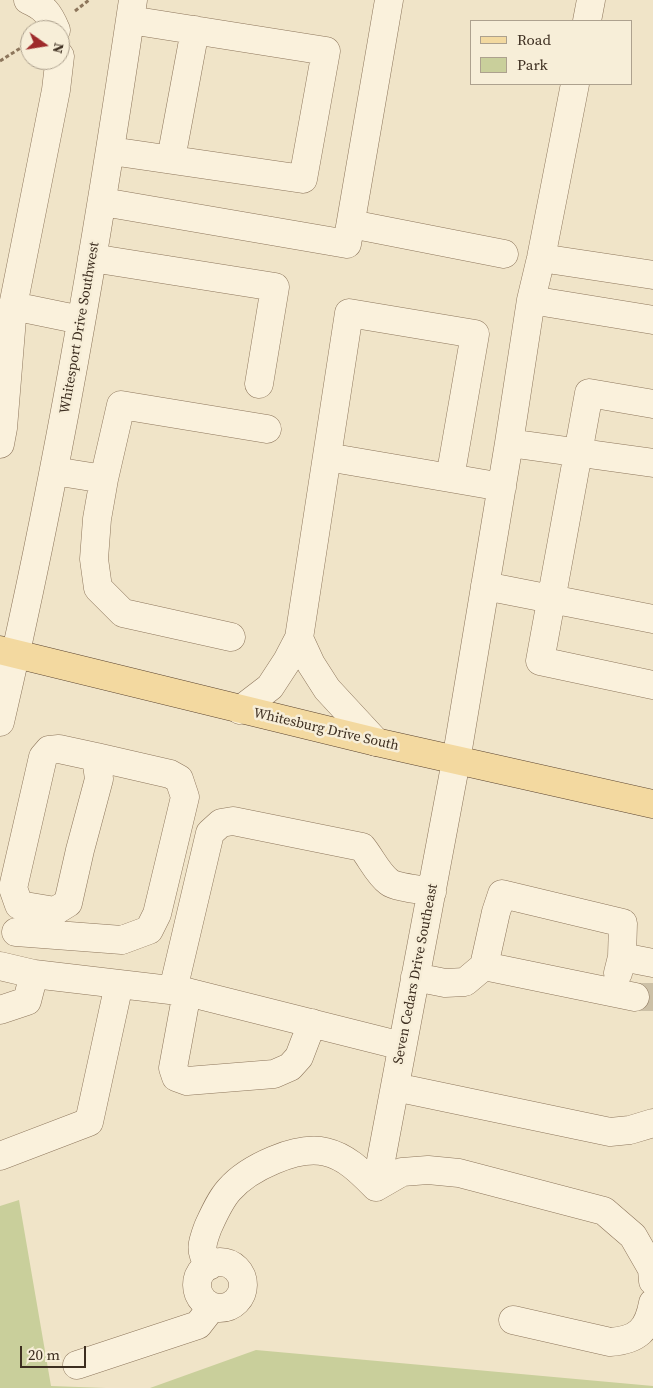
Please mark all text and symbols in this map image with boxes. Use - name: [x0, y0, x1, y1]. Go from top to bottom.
- north arrow: [20, 20, 70, 70]
- legend: [470, 20, 633, 85]
- text: Road: [517, 29, 551, 50]
- text: N: [48, 41, 70, 55]
- text: Park: [517, 54, 548, 75]
- street label: Whitesport Drive Southwest: [57, 241, 103, 415]
- street label: Whitesburg Drive South: [252, 705, 400, 755]
- street label: Seven Cedars Drive Southeast: [390, 882, 442, 1066]
- scale bar: [22, 1336, 89, 1368]
- text: 20 m: [28, 1344, 60, 1365]

